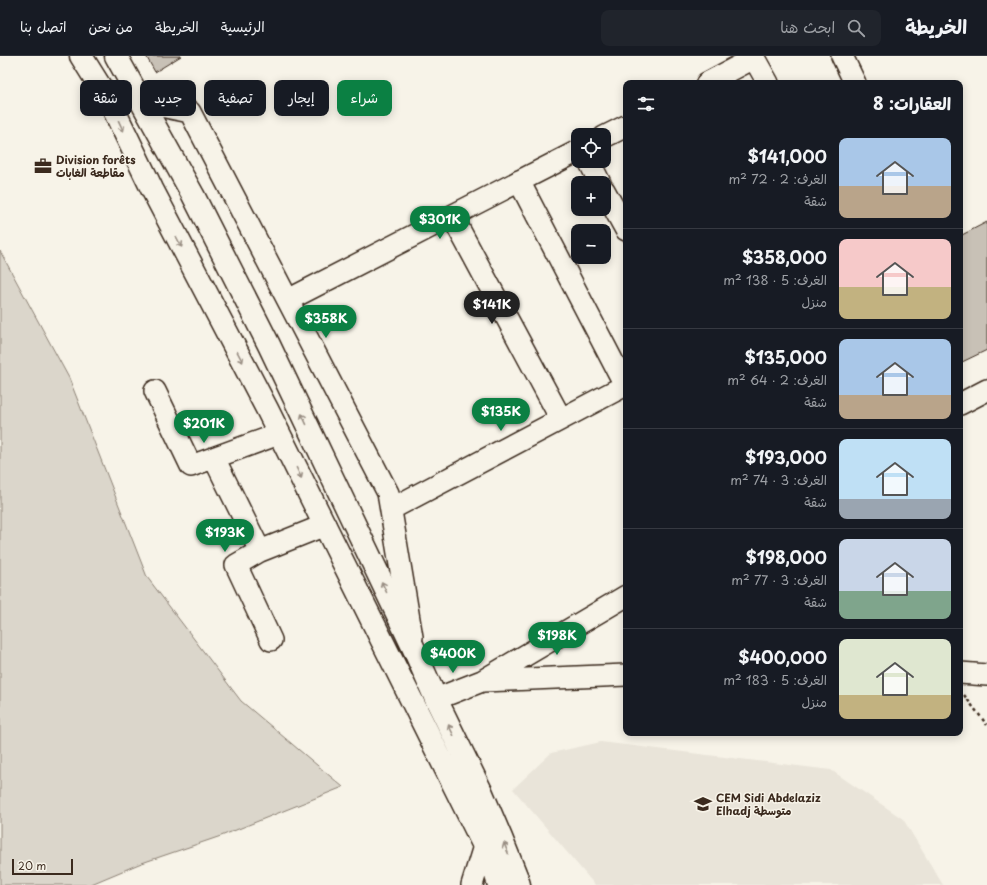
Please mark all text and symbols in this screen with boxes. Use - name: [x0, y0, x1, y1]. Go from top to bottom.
- search box: [601, 10, 881, 46]
- text: الخريطة: [905, 12, 967, 40]
- text: ابحث هنا: [780, 15, 835, 38]
- text: اتصل بنا: [20, 16, 66, 37]
- text: من نحن: [88, 16, 133, 37]
- text: الخريطة: [155, 16, 199, 37]
- text: الرئيسية: [221, 16, 265, 37]
- icon: search: [845, 17, 867, 39]
- chip: شقة: [80, 80, 132, 116]
- chip: جديد: [140, 80, 196, 116]
- chip: تصفية: [204, 80, 266, 116]
- chip: إيجار: [274, 80, 329, 116]
- chip: شراء: [337, 80, 392, 116]
- text: العقارات: 8: [873, 90, 951, 116]
- icon: filters: [635, 93, 657, 115]
- one-way arrow: [118, 120, 125, 132]
- map controls: [571, 128, 611, 264]
- button: locate: [571, 128, 611, 168]
- text: $141,000: [748, 143, 827, 169]
- place label: Division forêts مقاطعة الغابات: [56, 151, 136, 181]
- icon: home: [871, 154, 919, 202]
- office icon: Division forêts مقاطعة الغابات: [33, 156, 53, 176]
- text: الغرف: 2 · 72 m²: [729, 169, 827, 188]
- button: +: [571, 176, 611, 216]
- text: شقة: [804, 191, 827, 210]
- pin: $301K: [412, 206, 468, 240]
- text: $301K: [419, 209, 461, 228]
- button: −: [571, 224, 611, 264]
- one-way arrow: [176, 236, 184, 248]
- text: $358,000: [742, 244, 827, 270]
- icon: home: [871, 255, 919, 303]
- text: الغرف: 5 · 138 m²: [723, 270, 827, 289]
- pin: $141K: [464, 291, 520, 325]
- text: منزل: [801, 292, 827, 311]
- text: $141K: [473, 294, 511, 313]
- pin: $358K: [298, 305, 354, 339]
- text: $358K: [304, 308, 348, 327]
- text: $135,000: [745, 344, 827, 370]
- one-way arrow: [237, 351, 244, 363]
- icon: home: [871, 355, 919, 403]
- text: الغرف: 2 · 64 m²: [727, 370, 827, 389]
- text: شقة: [804, 392, 827, 411]
- pin: $135K: [473, 398, 529, 432]
- text: $135K: [481, 401, 521, 420]
- pin: $201K: [176, 410, 232, 444]
- text: $201K: [183, 413, 225, 432]
- one-way arrow: [300, 414, 307, 426]
- text: $193,000: [745, 444, 827, 470]
- icon: home: [871, 455, 919, 503]
- one-way arrow: [296, 467, 303, 479]
- text: الغرف: 3 · 74 m²: [730, 470, 827, 489]
- text: شقة: [804, 492, 827, 511]
- pin: $193K: [197, 519, 253, 553]
- text: $193K: [205, 522, 245, 541]
- text: $198,000: [746, 544, 827, 570]
- icon: home: [871, 555, 919, 603]
- text: الغرف: 3 · 77 m²: [731, 570, 827, 589]
- one-way arrow: [380, 582, 387, 594]
- text: شقة: [804, 592, 827, 611]
- pin: $198K: [529, 622, 585, 656]
- text: $198K: [537, 625, 577, 644]
- pin: $400K: [425, 640, 481, 674]
- text: $400K: [430, 643, 476, 662]
- text: $400,000: [739, 644, 827, 670]
- icon: home: [871, 655, 919, 703]
- text: الغرف: 5 · 183 m²: [723, 670, 827, 689]
- text: منزل: [801, 692, 827, 711]
- one-way arrow: [447, 725, 454, 737]
- place label: CEM Sidi Abdelaziz Elhadj متوسطة: [716, 789, 821, 819]
- school or university icon: CEM Sidi Abdelaziz Elhadj متوسطة: [693, 794, 713, 814]
- one-way arrow: [501, 843, 509, 855]
- scale bar: [12, 857, 73, 876]
- text: 20 m: [18, 857, 46, 874]

